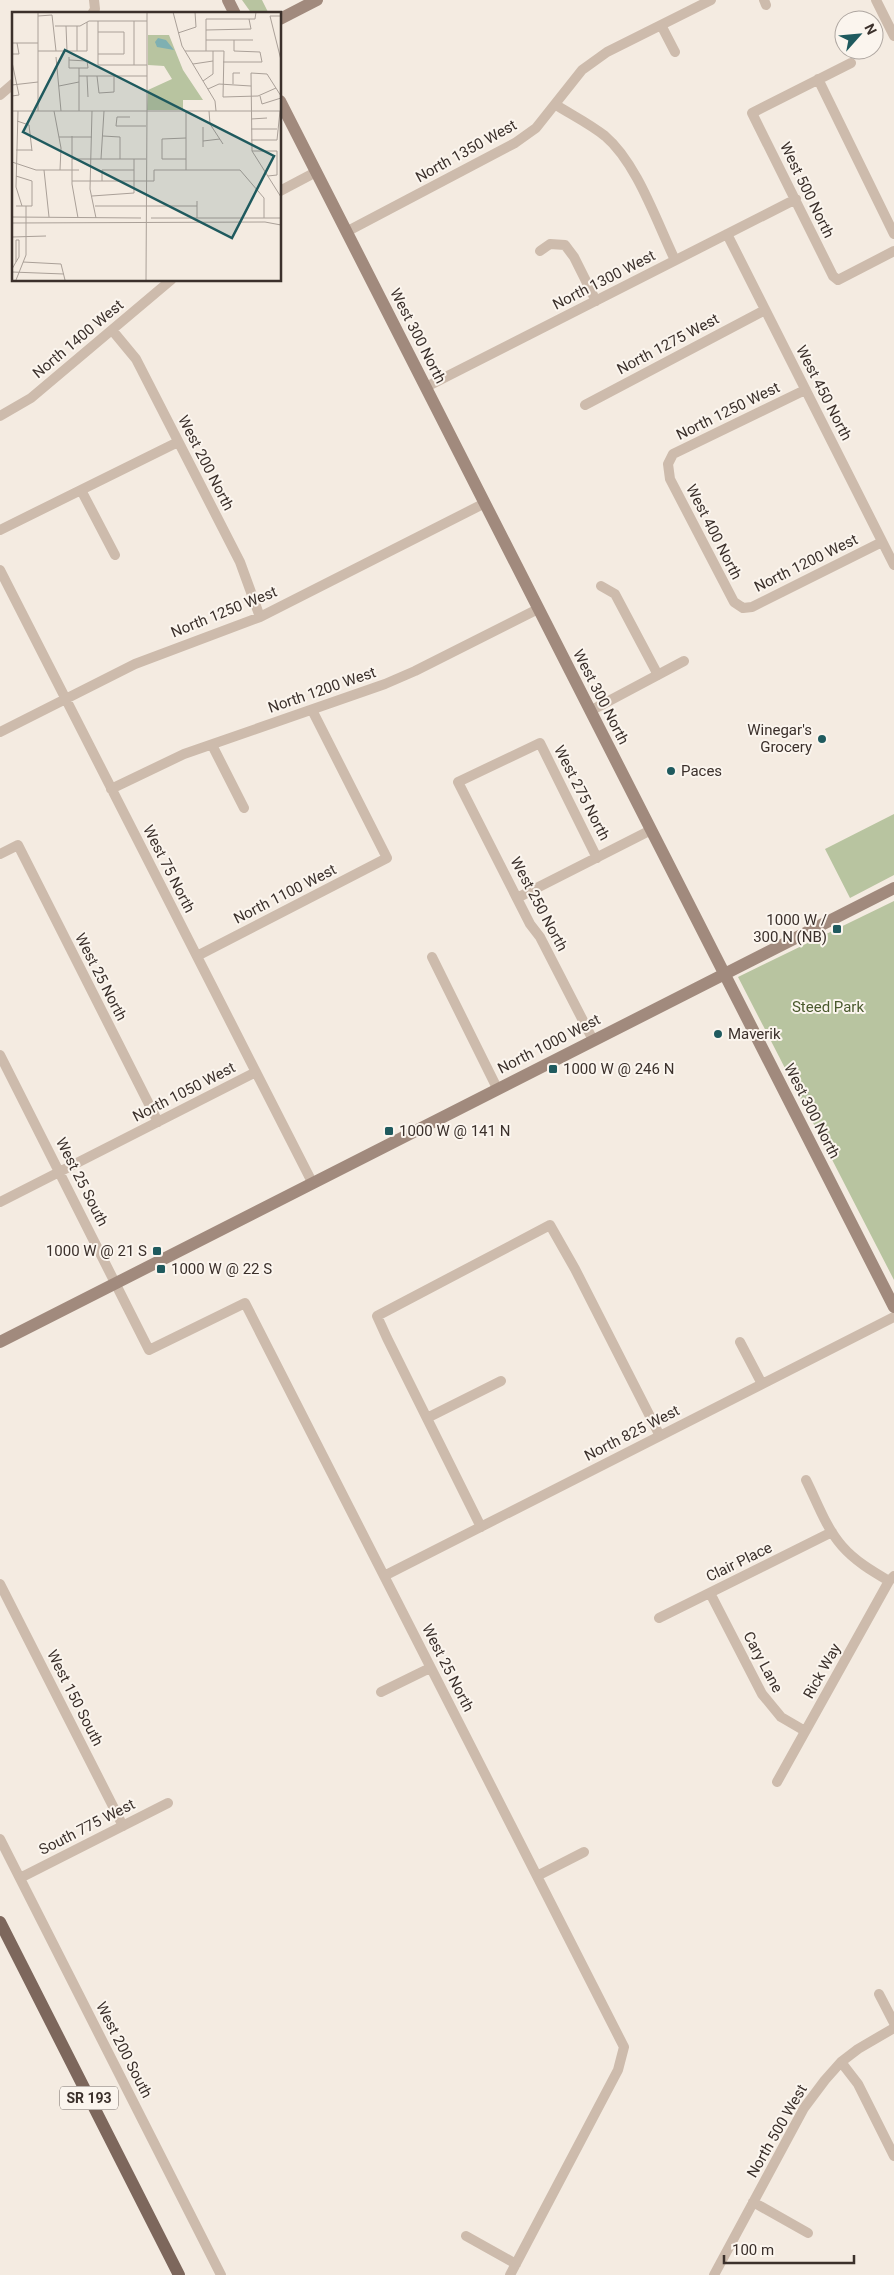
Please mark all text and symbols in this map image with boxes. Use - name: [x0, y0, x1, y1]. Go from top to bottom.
- north arrow: [834, 10, 884, 60]
- inset map: [12, 12, 281, 281]
- text: N: [861, 21, 880, 37]
- street label: North 1350 West: [412, 116, 520, 186]
- street label: West 500 North: [776, 139, 838, 241]
- street label: North 1300 West: [550, 246, 658, 314]
- street label: West 300 North: [386, 285, 450, 387]
- street label: North 1400 West: [29, 296, 127, 382]
- street label: North 1275 West: [614, 310, 722, 378]
- street label: West 450 North: [792, 342, 856, 444]
- street label: North 1250 West: [673, 378, 783, 444]
- street label: West 200 North: [174, 412, 238, 514]
- street label: West 400 North: [682, 481, 746, 583]
- street label: North 1200 West: [751, 530, 861, 596]
- street label: North 1250 West: [168, 583, 280, 641]
- street label: West 300 North: [569, 646, 633, 748]
- street label: North 1200 West: [266, 663, 378, 717]
- place label: Winegar's Grocery: [747, 721, 812, 756]
- marker: Winegar's Grocery: [816, 733, 828, 745]
- street label: West 275 North: [550, 742, 614, 844]
- place label: Paces: [681, 762, 722, 780]
- marker: Paces: [665, 765, 677, 777]
- street label: West 75 North: [139, 822, 199, 916]
- street label: West 250 North: [507, 854, 571, 954]
- street label: North 1100 West: [231, 860, 339, 928]
- place label: 1000 W / 300 N (NB): [753, 911, 827, 946]
- marker: 1000 W / 300 N (NB): [831, 923, 843, 935]
- street label: West 25 North: [71, 930, 131, 1024]
- park label: Steed Park: [792, 998, 864, 1016]
- street label: North 1000 West: [495, 1010, 603, 1078]
- place label: Maverik: [728, 1025, 781, 1043]
- marker: Maverik: [712, 1028, 724, 1040]
- street label: North 1050 West: [130, 1058, 238, 1126]
- place label: 1000 W @ 246 N: [563, 1060, 674, 1078]
- street label: West 300 North: [780, 1060, 844, 1162]
- marker: 1000 W @ 246 N: [547, 1063, 559, 1075]
- place label: 1000 W @ 141 N: [399, 1122, 510, 1140]
- marker: 1000 W @ 141 N: [383, 1125, 395, 1137]
- street label: West 25 South: [52, 1135, 112, 1229]
- place label: 1000 W @ 21 S: [46, 1242, 147, 1260]
- marker: 1000 W @ 21 S: [151, 1245, 163, 1257]
- place label: 1000 W @ 22 S: [171, 1260, 272, 1278]
- marker: 1000 W @ 22 S: [155, 1263, 167, 1275]
- street label: North 825 West: [581, 1401, 683, 1465]
- street label: Clair Place: [703, 1538, 775, 1586]
- street label: West 25 North: [418, 1621, 478, 1715]
- street label: Cary Lane: [739, 1628, 787, 1696]
- street label: Rick Way: [800, 1640, 844, 1702]
- street label: West 150 South: [43, 1647, 107, 1749]
- street label: South 775 West: [36, 1795, 138, 1859]
- street label: West 200 South: [92, 1999, 156, 2101]
- street label: North 500 West: [743, 2081, 811, 2181]
- road number: SR 193: [60, 2086, 118, 2110]
- scale bar: [724, 2232, 854, 2264]
- text: 100 m: [732, 2241, 774, 2259]

